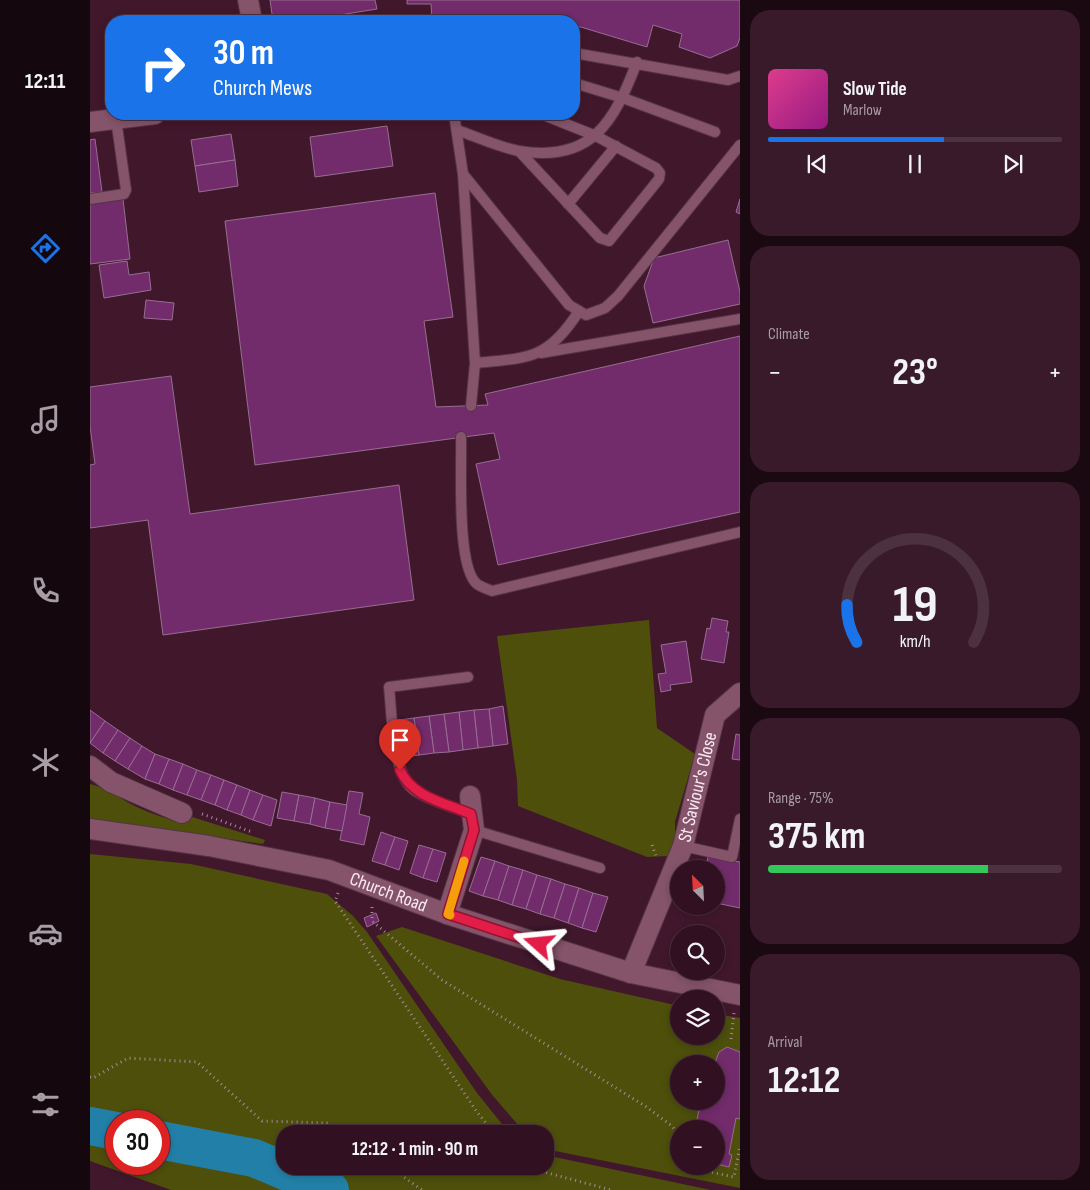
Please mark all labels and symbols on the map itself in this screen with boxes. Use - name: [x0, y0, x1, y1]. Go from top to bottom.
- pin: [379, 719, 421, 770]
- street label: St Saviour's Close: [673, 730, 722, 844]
- north arrow: [670, 860, 725, 915]
- street label: Church Road: [346, 867, 430, 917]
- position arrow: [512, 917, 564, 969]
- speed limit sign: 30: [105, 1110, 170, 1175]

